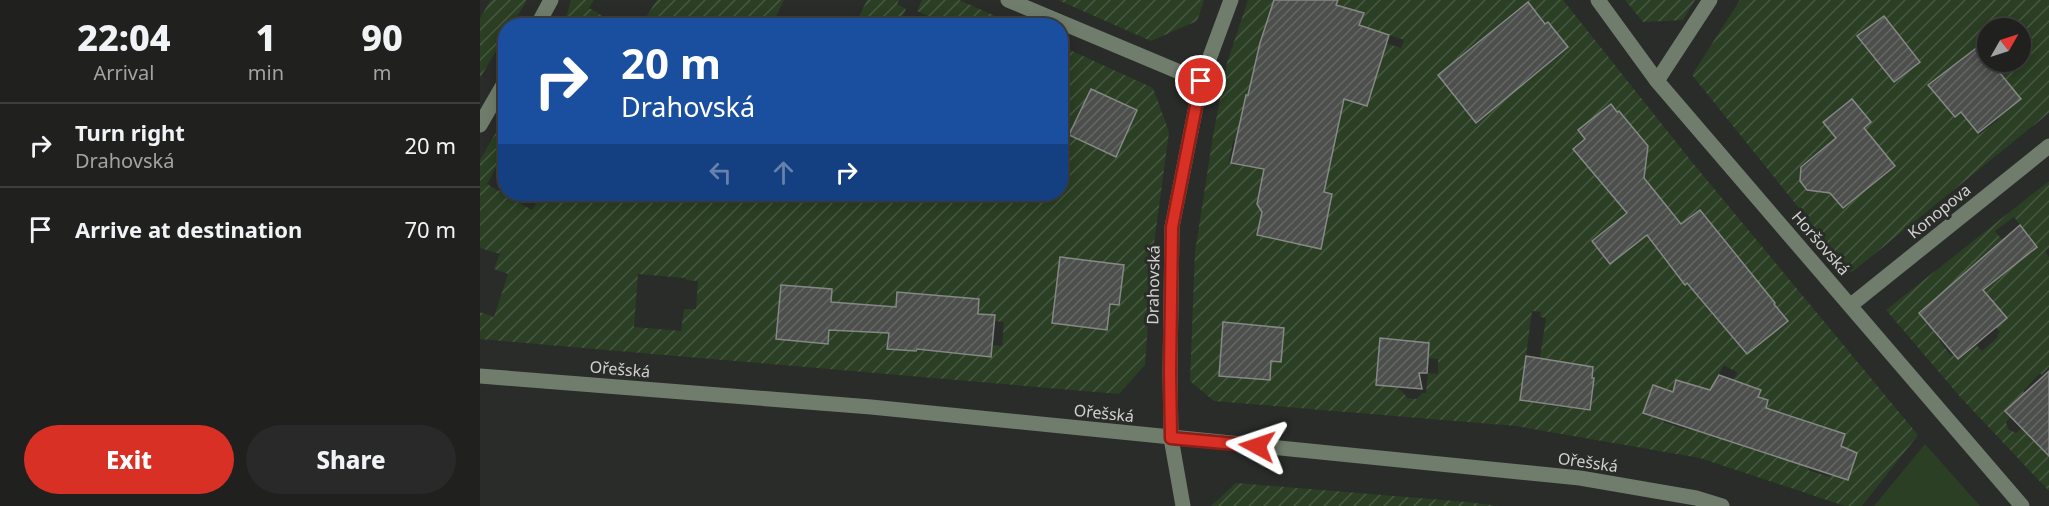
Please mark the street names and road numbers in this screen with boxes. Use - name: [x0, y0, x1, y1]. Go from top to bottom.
- street label: Konopova: [1903, 179, 1975, 243]
- street label: Horšovská: [1787, 206, 1855, 280]
- street label: Drahovská: [1141, 245, 1165, 325]
- street label: Ořešská: [589, 355, 651, 383]
- street label: Ořešská: [1073, 399, 1135, 427]
- street label: Ořešská: [1556, 447, 1620, 477]

